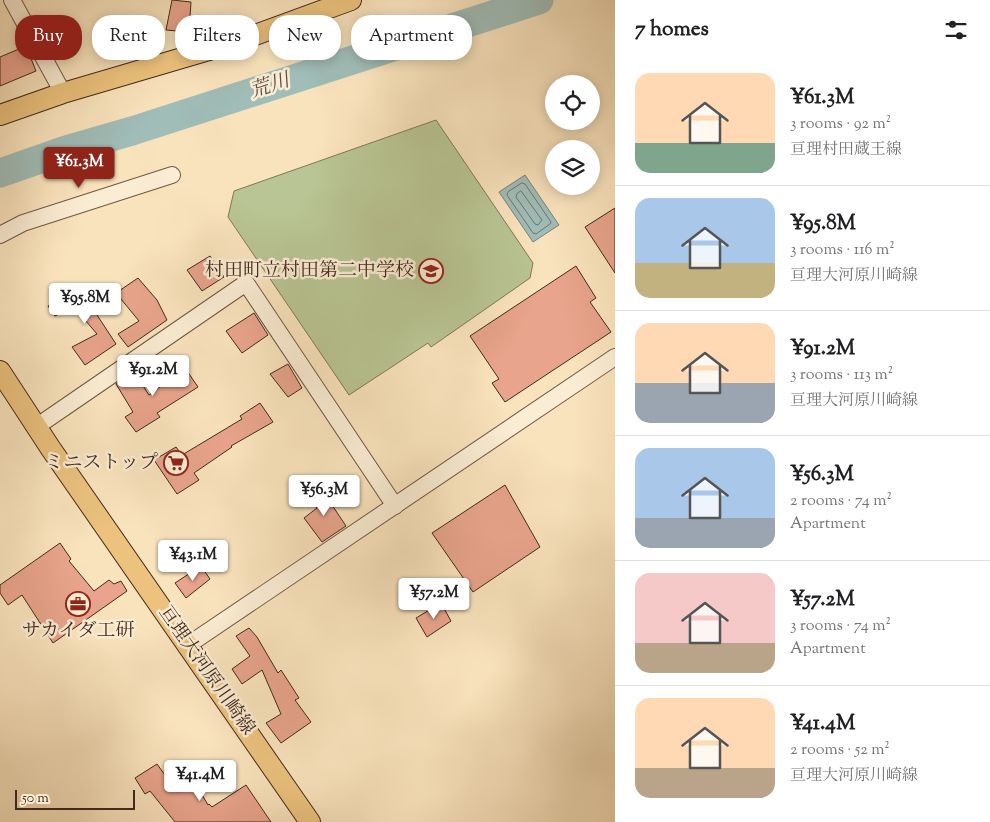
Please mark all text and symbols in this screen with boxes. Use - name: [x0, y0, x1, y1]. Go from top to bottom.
- chip: Buy: [15, 15, 82, 60]
- chip: Rent: [92, 15, 165, 60]
- chip: Filters: [175, 15, 259, 60]
- chip: New: [269, 15, 341, 60]
- chip: Apartment: [351, 15, 472, 60]
- text: 7 homes: [635, 15, 709, 45]
- icon: filters: [942, 16, 970, 44]
- water label: 荒川: [246, 66, 295, 107]
- map controls: [545, 75, 600, 195]
- button: locate: [545, 75, 600, 130]
- text: ¥61.3M: [790, 83, 854, 113]
- icon: home: [675, 93, 735, 153]
- text: 3 rooms · 92 m²: [790, 113, 891, 136]
- text: 亘理村田蔵王線: [790, 139, 902, 162]
- button: layers: [545, 140, 600, 195]
- pin: ¥61.3M: [38, 146, 120, 189]
- text: ¥61.3M: [54, 151, 104, 174]
- text: ¥95.8M: [790, 209, 856, 239]
- icon: home: [675, 218, 735, 278]
- text: 3 rooms · 116 m²: [790, 239, 895, 262]
- place label: 村田町立村田第二中学校: [205, 258, 414, 285]
- school or university icon: 村田町立村田第二中学校: [418, 258, 444, 284]
- text: 亘理大河原川崎線: [790, 265, 918, 288]
- pin: ¥95.8M: [44, 282, 126, 325]
- text: ¥95.8M: [60, 287, 110, 310]
- text: ¥91.2M: [790, 334, 855, 364]
- icon: home: [675, 343, 735, 403]
- pin: ¥91.2M: [112, 354, 194, 397]
- text: ¥91.2M: [128, 359, 178, 382]
- text: 3 rooms · 113 m²: [790, 364, 893, 387]
- text: 亘理大河原川崎線: [790, 390, 918, 413]
- place label: ミニストップ: [45, 450, 158, 477]
- supermarket icon: ミニストップ: [163, 450, 189, 476]
- text: ¥56.3M: [790, 460, 854, 490]
- icon: home: [675, 468, 735, 528]
- pin: ¥56.3M: [283, 474, 365, 517]
- text: ¥56.3M: [300, 479, 348, 502]
- text: 2 rooms · 74 m²: [790, 490, 892, 513]
- text: Apartment: [790, 513, 866, 536]
- pin: ¥43.1M: [152, 540, 234, 582]
- text: ¥43.1M: [169, 544, 217, 567]
- pin: ¥57.2M: [393, 578, 475, 620]
- text: ¥57.2M: [409, 582, 459, 605]
- text: ¥57.2M: [790, 585, 855, 615]
- office icon: サカイダ工研: [65, 591, 91, 617]
- icon: home: [675, 593, 735, 653]
- street label: 亘理大河原川崎線: [151, 601, 261, 741]
- text: 3 rooms · 74 m²: [790, 615, 891, 638]
- place label: サカイダ工研: [21, 618, 135, 645]
- text: Apartment: [790, 638, 866, 661]
- text: ¥41.4M: [790, 709, 855, 739]
- icon: home: [675, 718, 735, 778]
- text: 2 rooms · 52 m²: [790, 739, 890, 762]
- pin: ¥41.4M: [159, 760, 241, 802]
- text: ¥41.4M: [175, 764, 225, 787]
- text: 亘理大河原川崎線: [790, 765, 918, 788]
- scale bar: [15, 787, 135, 810]
- text: 50 m: [22, 789, 49, 809]

